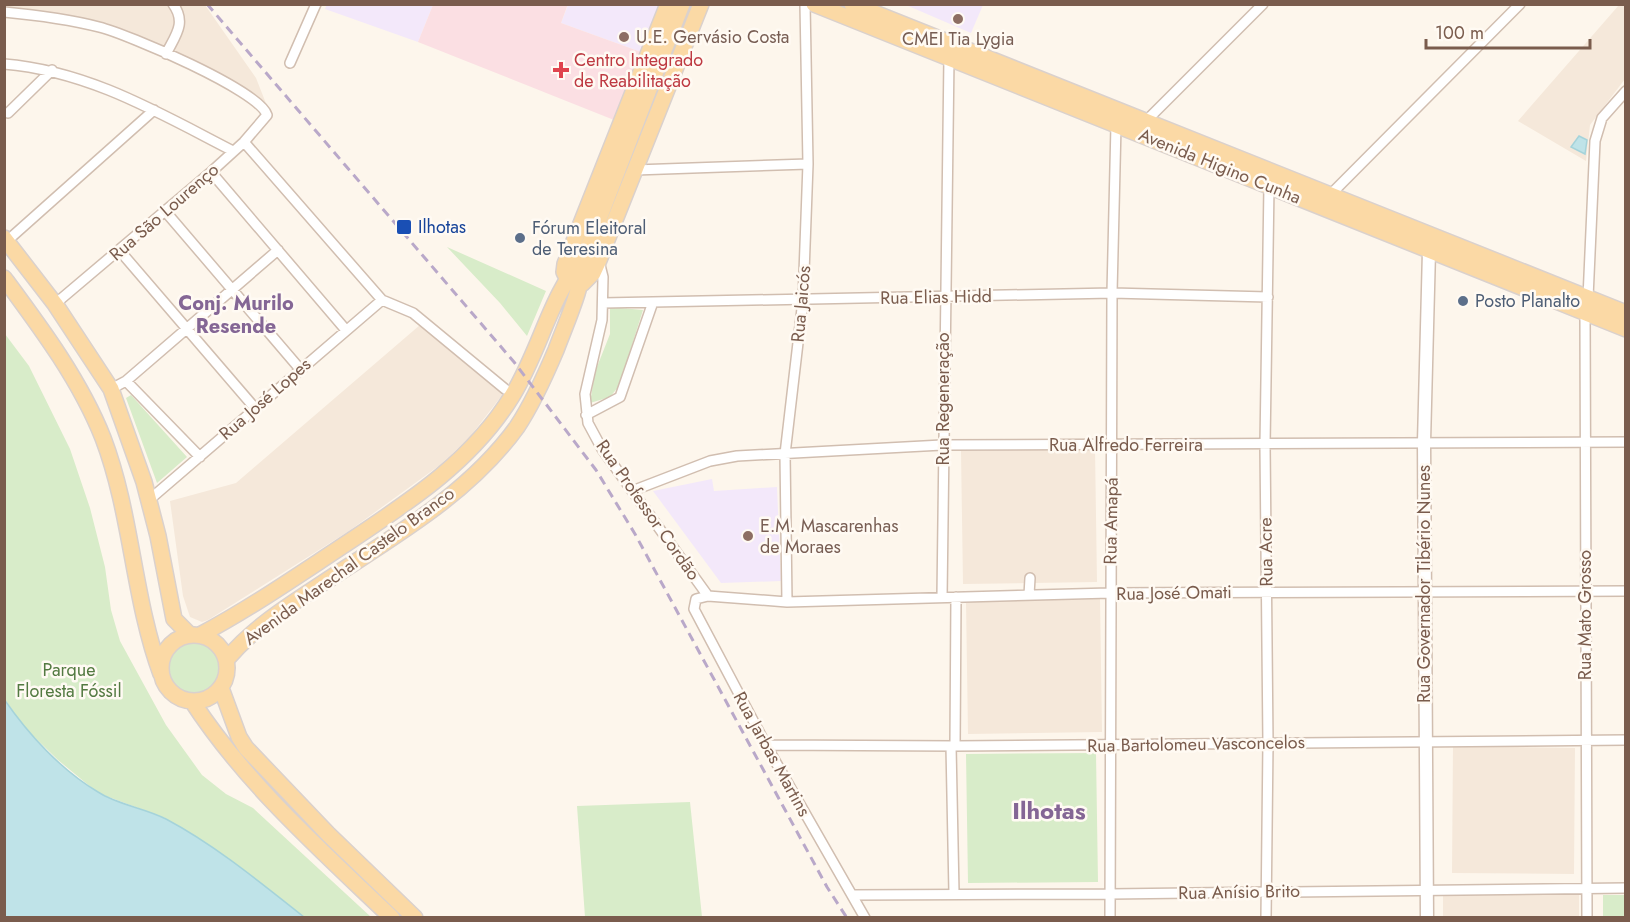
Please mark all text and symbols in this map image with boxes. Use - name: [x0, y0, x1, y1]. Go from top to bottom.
- marker: CMEI Tia Lygia: [951, 12, 965, 26]
- scale bar: [1426, 12, 1590, 50]
- text: 100 m: [1435, 20, 1484, 46]
- place label: U.E. Gervásio Costa: [636, 24, 790, 50]
- place label: CMEI Tia Lygia: [902, 26, 1014, 52]
- marker: U.E. Gervásio Costa: [617, 30, 631, 44]
- place label: Centro Integrado de Reabilitação: [574, 47, 703, 94]
- marker: Centro Integrado de Reabilitação: [552, 61, 570, 79]
- street label: Avenida Higino Cunha: [1135, 122, 1305, 210]
- street label: Rua São Lourenço: [103, 157, 225, 267]
- place label: Ilhotas: [418, 214, 466, 240]
- place label: Fórum Eleitoral de Teresina: [532, 215, 646, 262]
- marker: Ilhotas: [395, 218, 413, 236]
- marker: Fórum Eleitoral de Teresina: [513, 231, 527, 245]
- street label: Rua Jaicós: [785, 265, 817, 343]
- street label: Rua Elias Hidd: [880, 283, 992, 311]
- place label: Posto Planalto: [1475, 288, 1580, 314]
- district label: Conj. Murilo Resende: [178, 289, 294, 341]
- marker: Posto Planalto: [1456, 294, 1470, 308]
- street label: Rua Regeneração: [930, 332, 956, 466]
- street label: Rua José Lopes: [213, 352, 317, 446]
- street label: Rua Alfredo Ferreira: [1049, 432, 1203, 458]
- street label: Rua Professor Cordão: [590, 434, 706, 586]
- street label: Rua Governador Tibério Nunes: [1411, 465, 1437, 703]
- street label: Rua Amapá: [1097, 477, 1125, 565]
- street label: Avenida Marechal Castelo Branco: [238, 480, 460, 651]
- place label: E.M. Mascarenhas de Moraes: [760, 513, 898, 560]
- street label: Rua Acre: [1252, 517, 1280, 587]
- marker: E.M. Mascarenhas de Moraes: [741, 529, 755, 543]
- street label: Rua Mato Grosso: [1572, 550, 1598, 680]
- street label: Rua José Omati: [1116, 579, 1232, 607]
- park label: Parque Floresta Fóssil: [16, 657, 122, 704]
- street label: Rua Jarbas Martins: [727, 687, 817, 821]
- street label: Rua Bartolomeu Vasconcelos: [1087, 729, 1305, 759]
- district label: Ilhotas: [1012, 793, 1086, 828]
- street label: Rua Anísio Brito: [1178, 878, 1300, 906]

